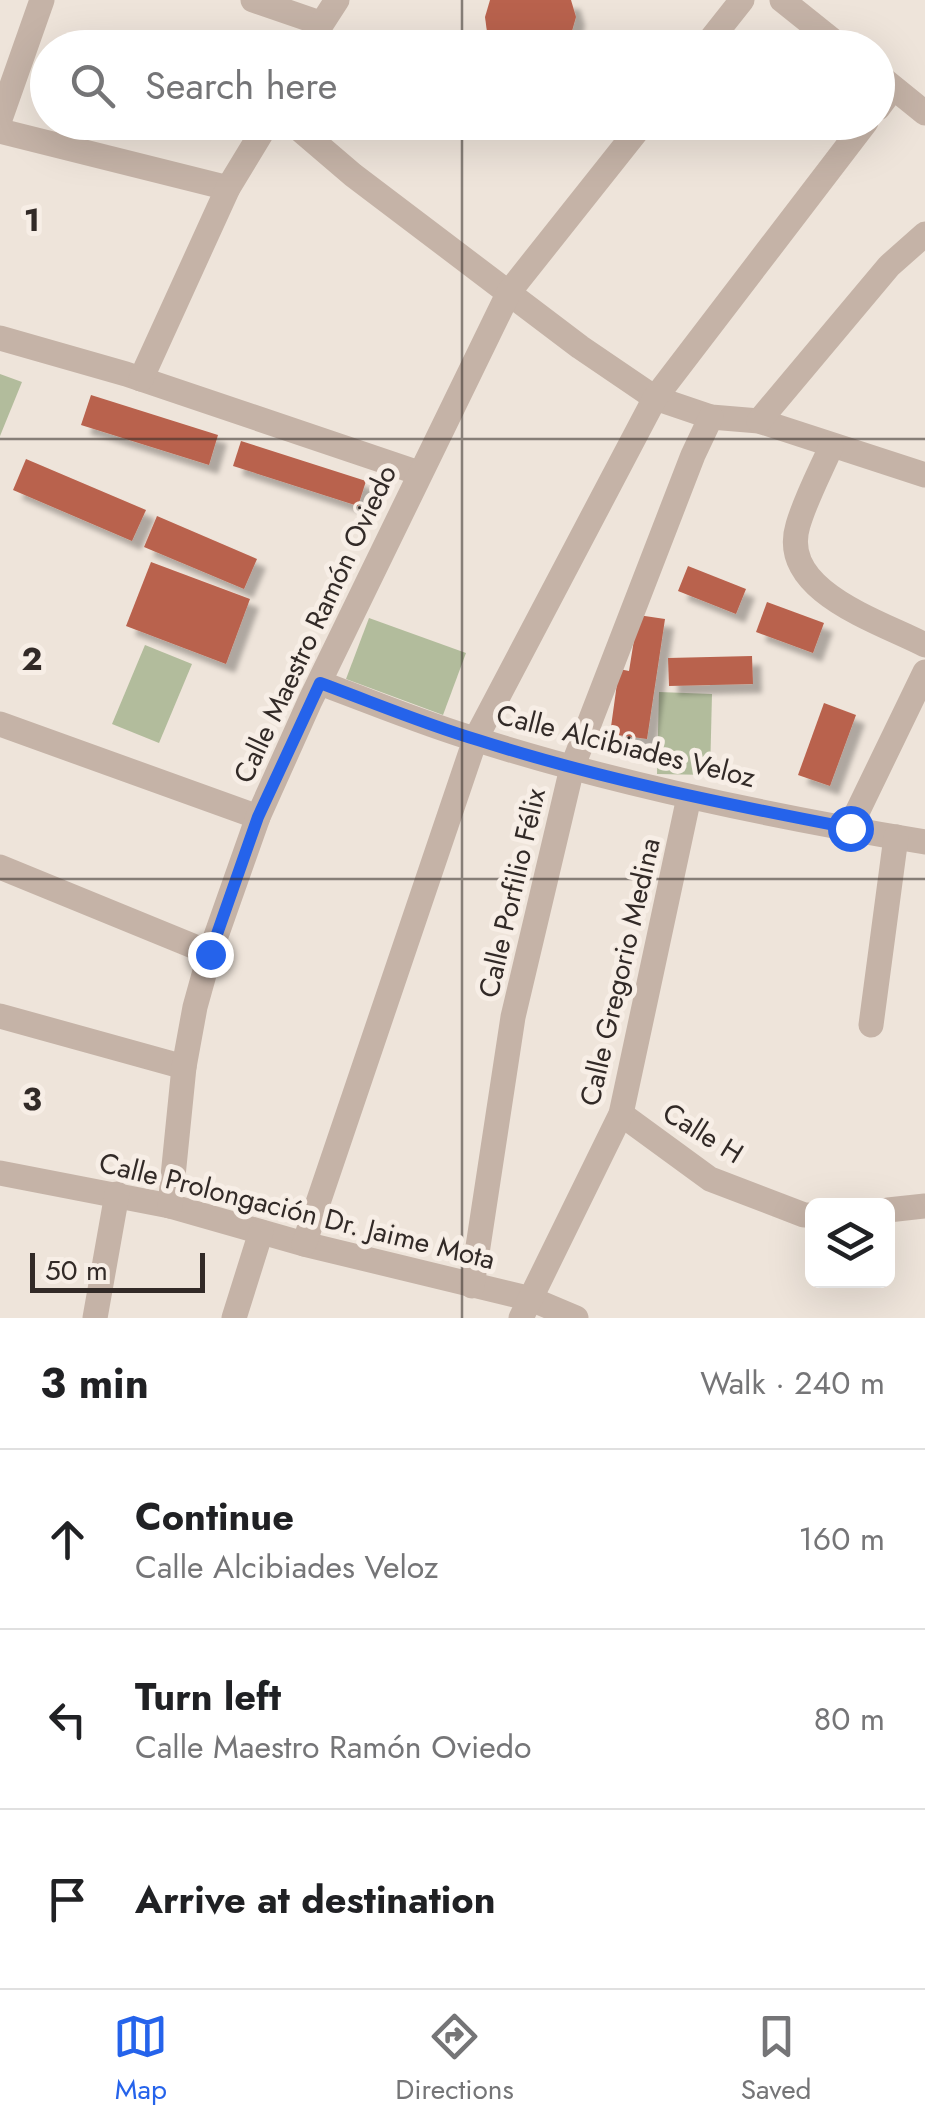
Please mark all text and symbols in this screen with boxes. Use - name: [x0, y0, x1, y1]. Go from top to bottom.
- search box: [30, 30, 895, 140]
- icon: search: [65, 58, 120, 113]
- text: Search here: [145, 58, 337, 113]
- text: 1: [24, 197, 40, 243]
- street label: Calle Maestro Ramón Oviedo: [223, 458, 407, 790]
- text: 2: [22, 636, 43, 682]
- street label: Calle Alcibiades Veloz: [492, 694, 760, 798]
- street label: Calle Porfilio Félix: [468, 784, 556, 1002]
- route start: [828, 806, 874, 852]
- street label: Calle Gregorio Medina: [569, 834, 671, 1110]
- route end: [188, 932, 234, 978]
- text: 3: [22, 1076, 42, 1122]
- street label: Calle H: [655, 1092, 751, 1174]
- street label: Calle Prolongación Dr. Jaime Mota: [95, 1142, 499, 1280]
- map controls: [805, 1198, 895, 1288]
- button: layers: [805, 1198, 895, 1288]
- scale bar: [30, 1248, 205, 1292]
- text: 50 m: [45, 1250, 108, 1291]
- text: 3 min: [40, 1353, 149, 1414]
- text: Walk · 240 m: [700, 1360, 885, 1406]
- text: Continue: [135, 1489, 294, 1544]
- icon: ahead: [40, 1512, 95, 1567]
- text: 160 m: [798, 1516, 885, 1562]
- text: Calle Alcibiades Veloz: [135, 1544, 439, 1590]
- text: Turn left: [135, 1669, 281, 1724]
- icon: left: [40, 1692, 95, 1747]
- text: 80 m: [814, 1696, 885, 1742]
- text: Calle Maestro Ramón Oviedo: [135, 1724, 532, 1770]
- icon: arrive: [40, 1872, 95, 1927]
- text: Arrive at destination: [135, 1872, 496, 1927]
- tab: Map: [113, 2009, 168, 2110]
- tab: Directions: [395, 2009, 514, 2110]
- tab: Saved: [741, 2009, 812, 2110]

